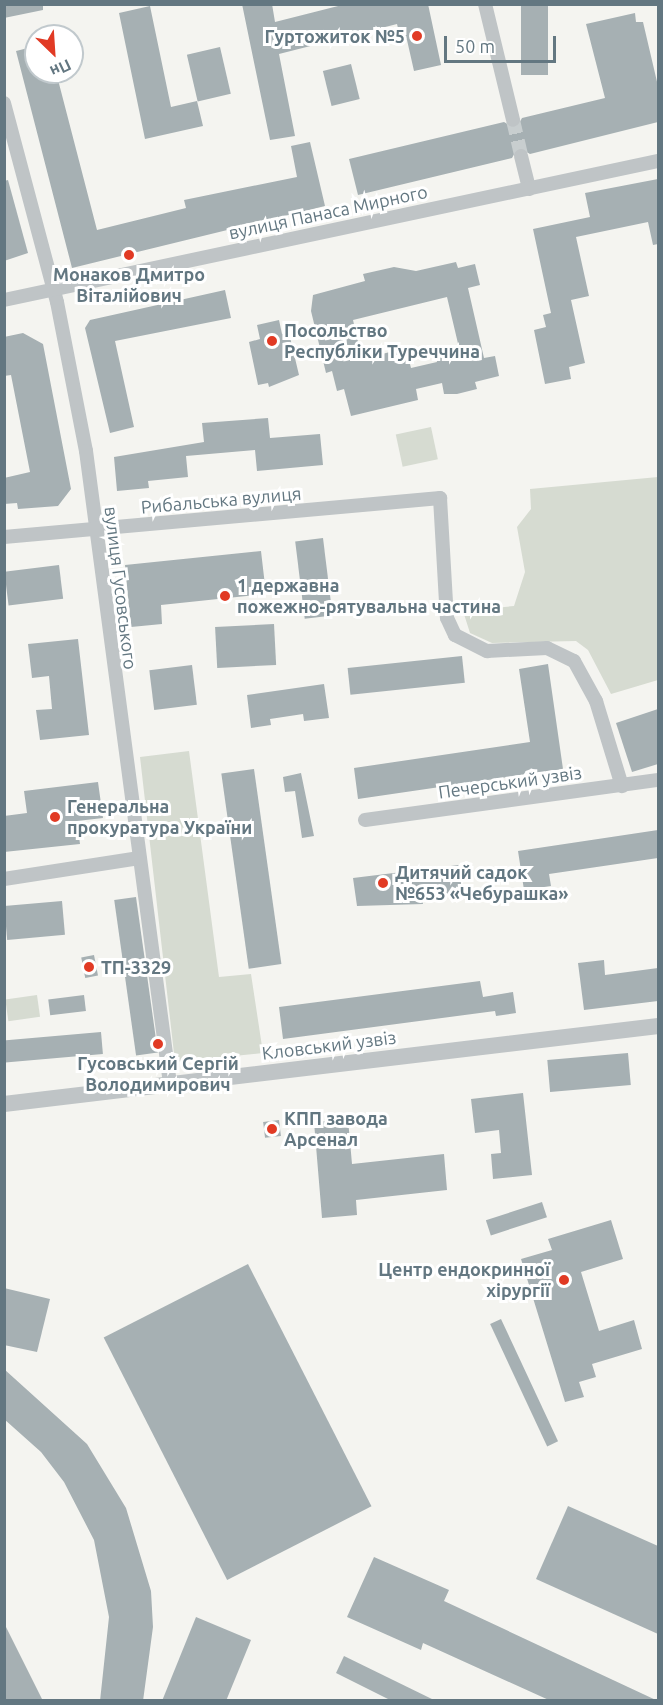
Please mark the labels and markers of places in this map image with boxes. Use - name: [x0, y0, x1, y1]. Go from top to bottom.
- place label: Гуртожиток №5: [264, 25, 405, 47]
- marker: Гуртожиток №5: [410, 29, 424, 43]
- marker: Монаков Дмитро Віталійович: [122, 248, 136, 262]
- place label: Монаков Дмитро Віталійович: [53, 264, 205, 306]
- place label: Посольство Республіки Туреччина: [284, 320, 480, 362]
- marker: Посольство Республіки Туреччина: [265, 334, 279, 348]
- place label: 1 державна пожежно-рятувальна частина: [237, 575, 501, 618]
- marker: 1 державна пожежно-рятувальна частина: [218, 589, 232, 603]
- place label: Генеральна прокуратура України: [67, 796, 252, 838]
- marker: Генеральна прокуратура України: [48, 810, 62, 824]
- place label: Дитячий садок №653 «Чебурашка»: [395, 862, 568, 904]
- marker: Дитячий садок №653 «Чебурашка»: [376, 876, 390, 890]
- place label: ТП-3329: [101, 956, 171, 978]
- marker: ТП-3329: [82, 960, 96, 974]
- marker: Гусовський Сергій Володимирович: [151, 1037, 165, 1051]
- place label: Гусовський Сергій Володимирович: [77, 1053, 239, 1096]
- place label: КПП завода Арсенал: [284, 1108, 388, 1150]
- marker: КПП завода Арсенал: [265, 1122, 279, 1136]
- place label: Центр ендокринної хірургії: [378, 1259, 550, 1302]
- marker: Центр ендокринної хірургії: [555, 1271, 573, 1289]

